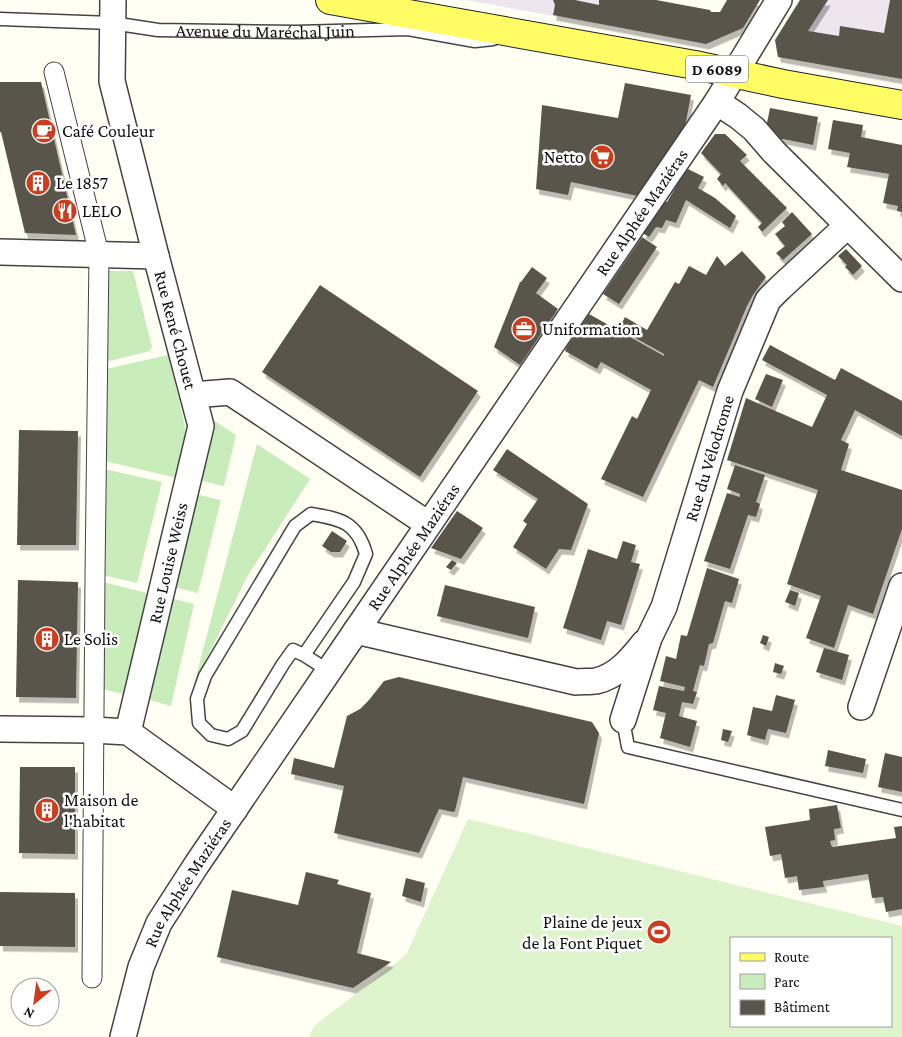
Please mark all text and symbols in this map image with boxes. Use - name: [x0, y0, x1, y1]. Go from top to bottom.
- street label: Avenue du Maréchal Juin: [176, 20, 355, 42]
- road number: D 6089: [686, 56, 748, 82]
- cafe icon: Café Couleur: [31, 118, 57, 144]
- place label: Café Couleur: [62, 121, 156, 141]
- supermarket icon: Netto: [589, 144, 615, 170]
- street label: Rue Alphée Maziéras: [591, 145, 692, 279]
- place label: Netto: [544, 147, 584, 167]
- building icon: Le 1857: [25, 170, 51, 196]
- place label: Le 1857: [56, 173, 108, 193]
- restaurant icon: LELO: [52, 198, 78, 224]
- place label: LELO: [82, 201, 122, 221]
- street label: Rue René Chouet: [150, 269, 201, 392]
- office icon: Uniformation: [511, 316, 537, 342]
- place label: Uniformation: [542, 319, 641, 339]
- street label: Rue du Vélodrome: [681, 393, 738, 524]
- street label: Rue Alphée Maziéras: [363, 480, 464, 614]
- street label: Rue Louise Weiss: [144, 501, 192, 625]
- building icon: Le Solis: [34, 626, 60, 652]
- place label: Le Solis: [64, 629, 118, 649]
- place label: Maison de l'habitat: [64, 790, 138, 831]
- building icon: Maison de l'habitat: [34, 797, 60, 823]
- street label: Rue Alphée Maziéras: [140, 814, 235, 950]
- place label: Plaine de jeux de la Font Piquet: [522, 912, 643, 953]
- sports icon: Plaine de jeux de la Font Piquet: [646, 919, 672, 945]
- legend: [730, 937, 892, 1027]
- text: Route: [774, 949, 809, 965]
- text: Parc: [774, 974, 800, 990]
- north arrow: [10, 977, 60, 1027]
- text: Bâtiment: [774, 999, 831, 1015]
- text: N: [20, 1004, 37, 1023]

